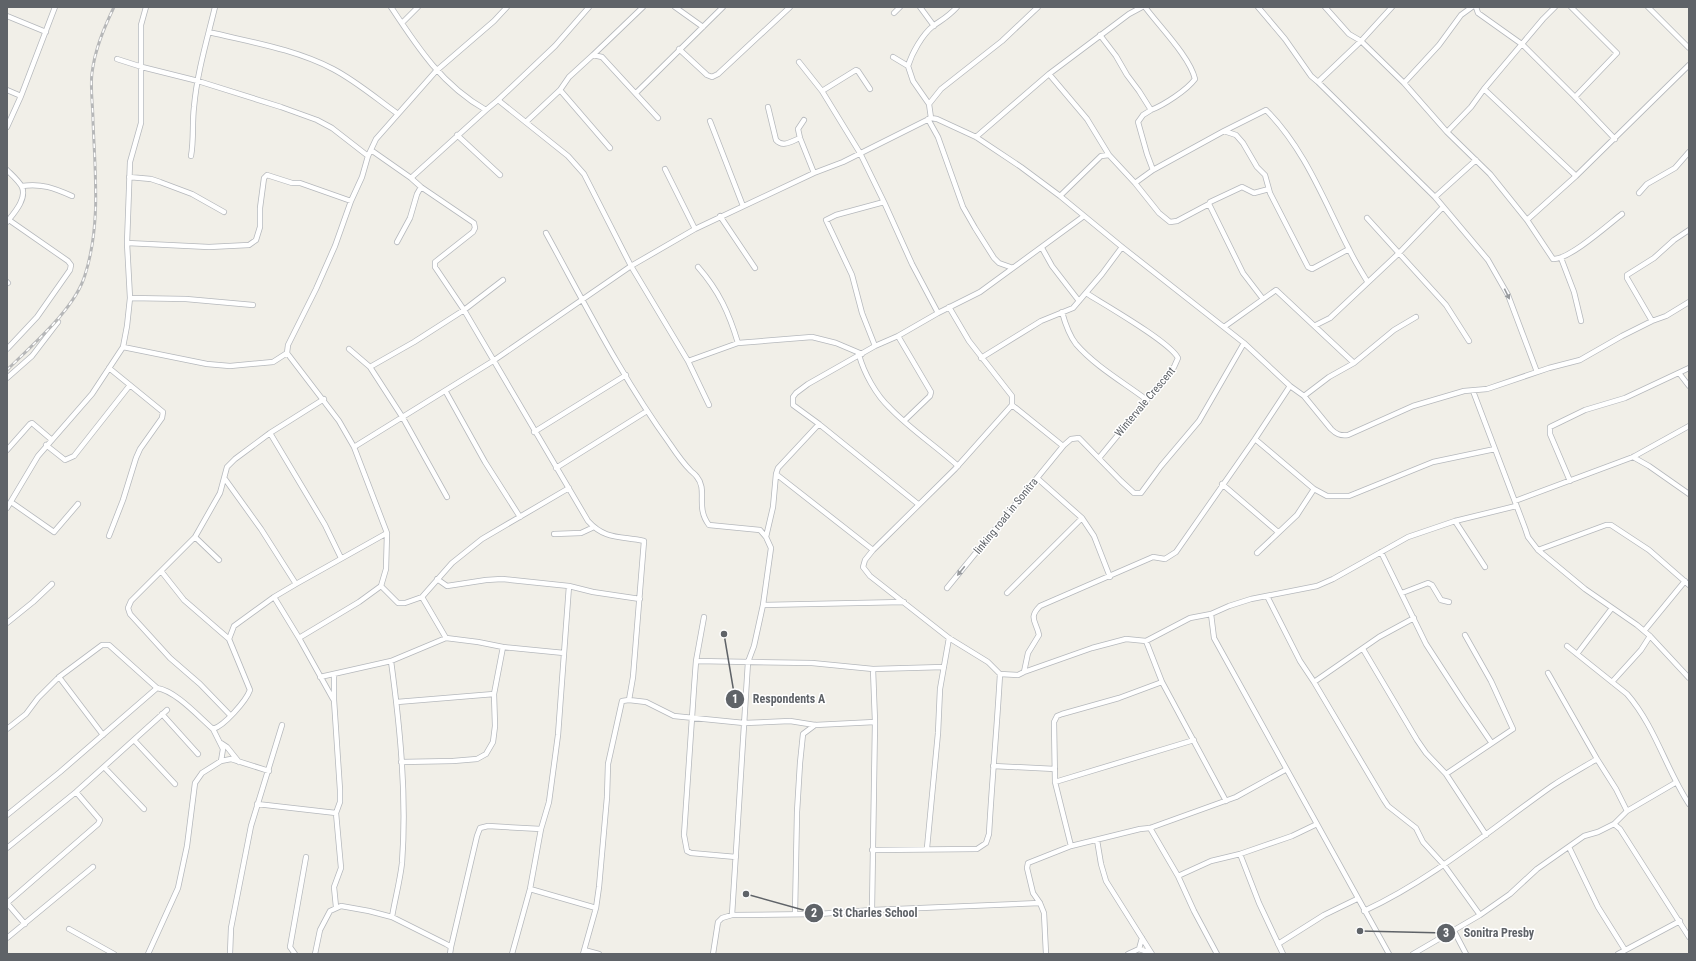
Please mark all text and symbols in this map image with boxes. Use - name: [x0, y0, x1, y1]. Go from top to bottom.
- one-way arrow: [1504, 288, 1510, 299]
- street label: Wintervale Crescent: [1112, 365, 1178, 439]
- street label: linking road in Sonitra: [971, 475, 1041, 557]
- one-way arrow: [957, 566, 965, 577]
- callout: Respondents A: [725, 687, 834, 711]
- text: 1: [732, 692, 738, 706]
- text: Respondents A: [753, 692, 826, 706]
- callout: St Charles School: [804, 901, 925, 925]
- text: 2: [811, 906, 817, 920]
- text: St Charles School: [832, 906, 918, 920]
- callout: Sonitra Presby: [1436, 921, 1542, 945]
- text: 3: [1443, 926, 1449, 940]
- text: Sonitra Presby: [1464, 926, 1535, 940]

